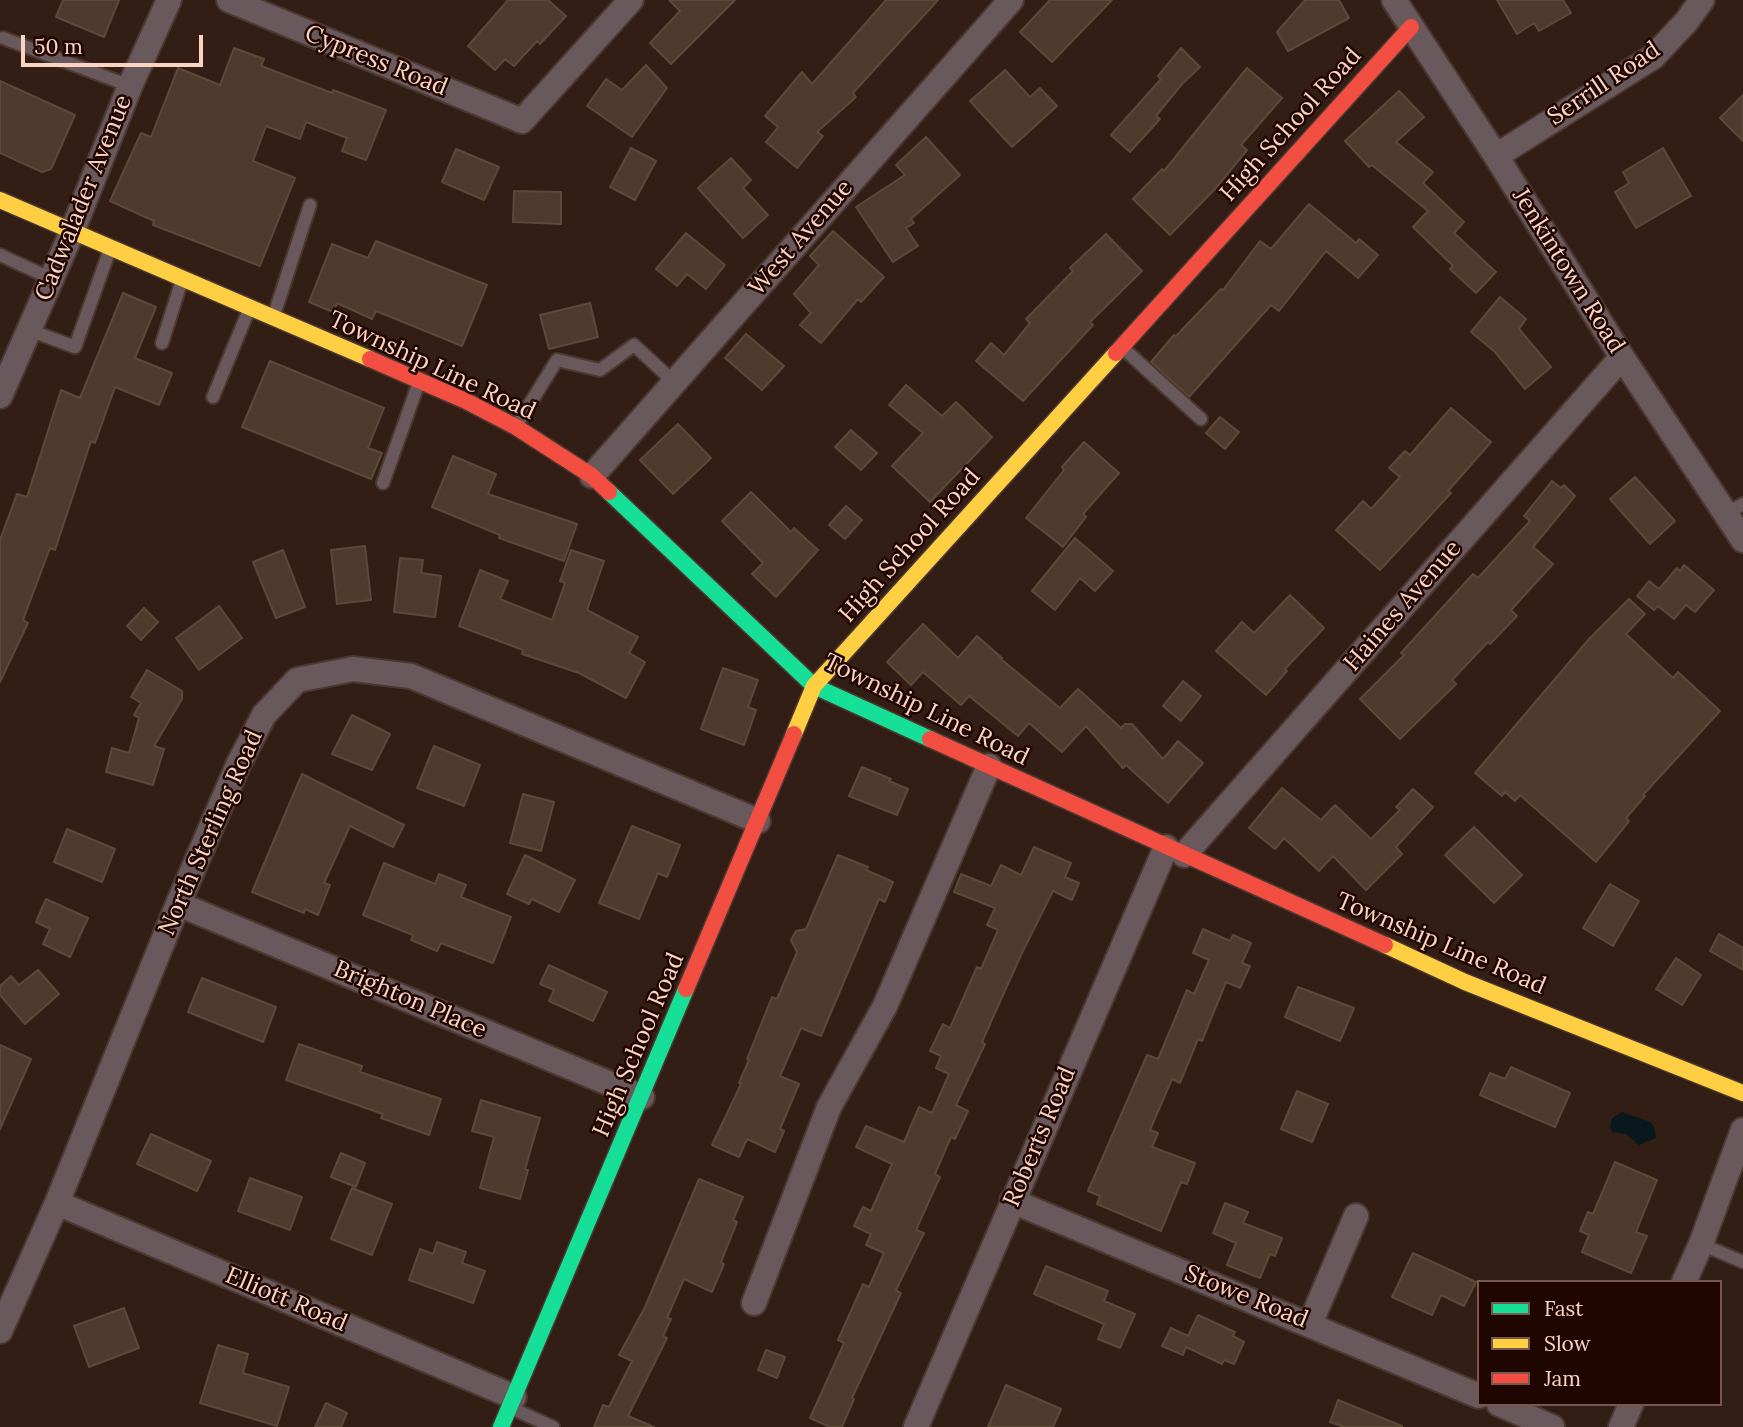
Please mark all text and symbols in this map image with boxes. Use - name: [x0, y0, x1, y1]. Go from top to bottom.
- street label: Cypress Road: [300, 19, 452, 103]
- scale bar: [24, 21, 206, 65]
- text: 50 m: [34, 33, 83, 60]
- street label: Serrill Road: [1542, 36, 1666, 132]
- street label: High School Road: [1214, 42, 1368, 208]
- street label: Cadwalader Avenue: [30, 91, 138, 305]
- street label: West Avenue: [743, 174, 859, 302]
- street label: Jenkintown Road: [1506, 183, 1630, 359]
- street label: Township Line Road: [324, 305, 540, 427]
- street label: High School Road: [833, 463, 987, 629]
- street label: Haines Avenue: [1338, 535, 1468, 677]
- street label: Township Line Road: [819, 648, 1033, 772]
- street label: North Sterling Road: [153, 726, 269, 940]
- street label: Township Line Road: [1332, 887, 1550, 1001]
- street label: High School Road: [587, 949, 691, 1141]
- street label: Brighton Place: [329, 955, 491, 1045]
- street label: Roberts Road: [998, 1063, 1082, 1211]
- street label: Stowe Road: [1180, 1259, 1312, 1335]
- street label: Elliott Road: [221, 1261, 351, 1339]
- legend: [1477, 1280, 1722, 1406]
- text: Fast: [1544, 1295, 1583, 1322]
- text: Slow: [1544, 1330, 1591, 1357]
- text: Jam: [1544, 1365, 1581, 1392]

